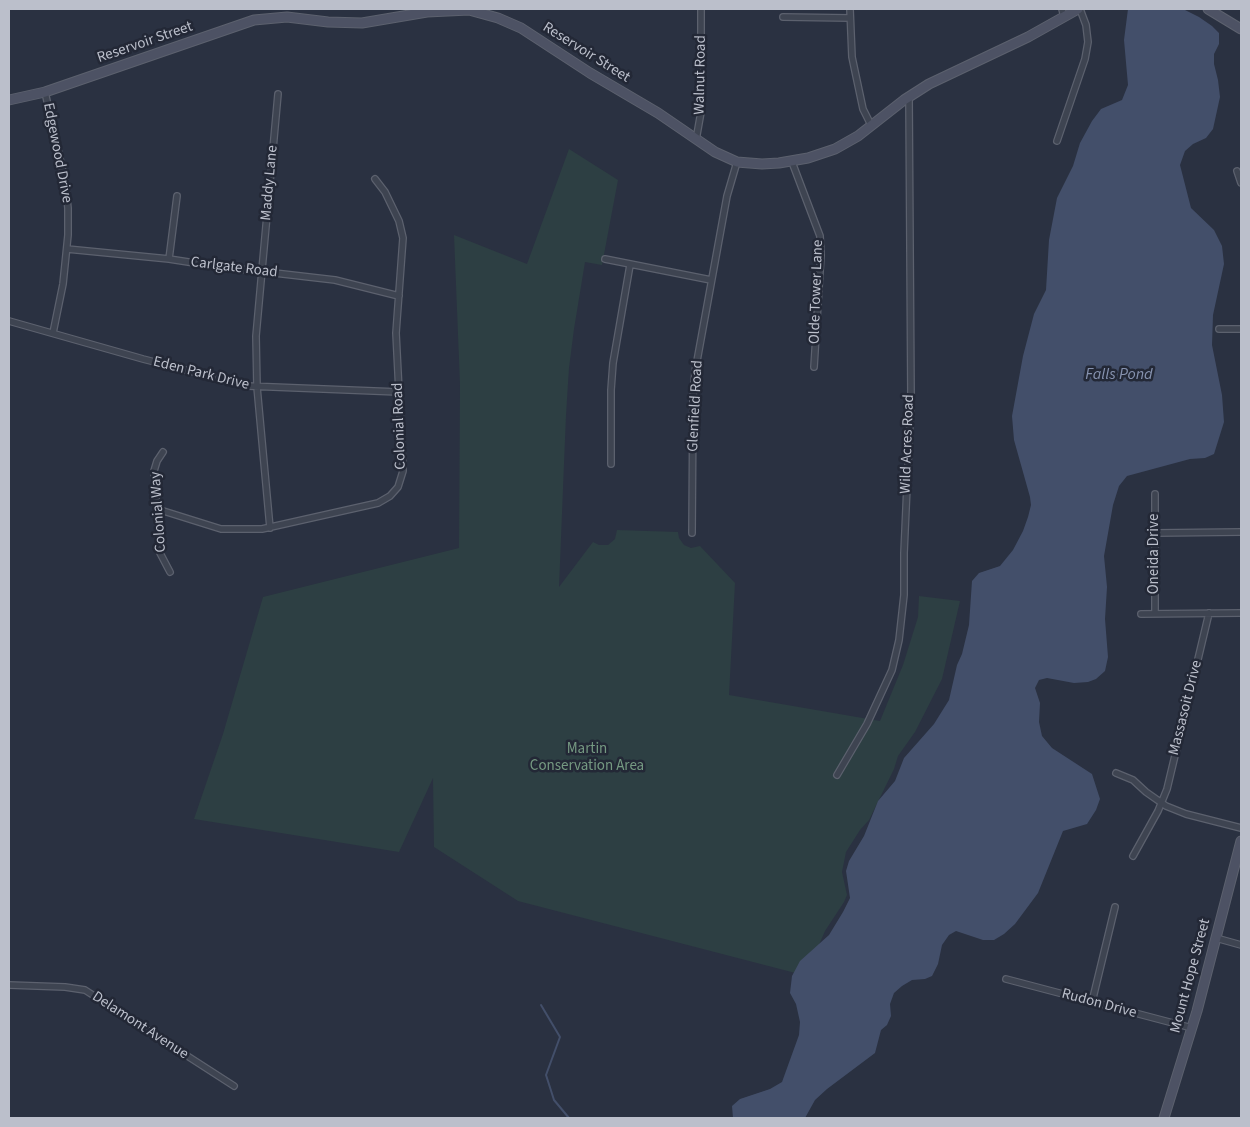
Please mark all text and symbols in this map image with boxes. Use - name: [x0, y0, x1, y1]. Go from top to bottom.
- street label: Reservoir Street: [95, 18, 195, 68]
- street label: Reservoir Street: [539, 19, 633, 87]
- street label: Walnut Road: [691, 35, 711, 115]
- street label: Edgewood Drive: [38, 101, 76, 205]
- street label: Maddy Lane: [258, 145, 282, 221]
- street label: Olde Tower Lane: [806, 239, 828, 345]
- street label: Carlgate Road: [190, 254, 278, 282]
- street label: Eden Park Drive: [151, 353, 251, 395]
- street label: Glenfield Road: [685, 360, 707, 452]
- water label: Falls Pond: [1085, 365, 1153, 385]
- street label: Colonial Road: [389, 382, 411, 470]
- street label: Wild Acres Road: [897, 394, 919, 494]
- street label: Colonial Way: [147, 471, 171, 553]
- street label: Oneida Drive: [1146, 514, 1164, 594]
- street label: Massasoit Drive: [1166, 659, 1206, 757]
- park label: Martin Conservation Area: [530, 741, 644, 776]
- street label: Mount Hope Street: [1167, 917, 1215, 1035]
- street label: Rudon Drive: [1060, 985, 1138, 1023]
- street label: Delamont Avenue: [89, 988, 191, 1064]

